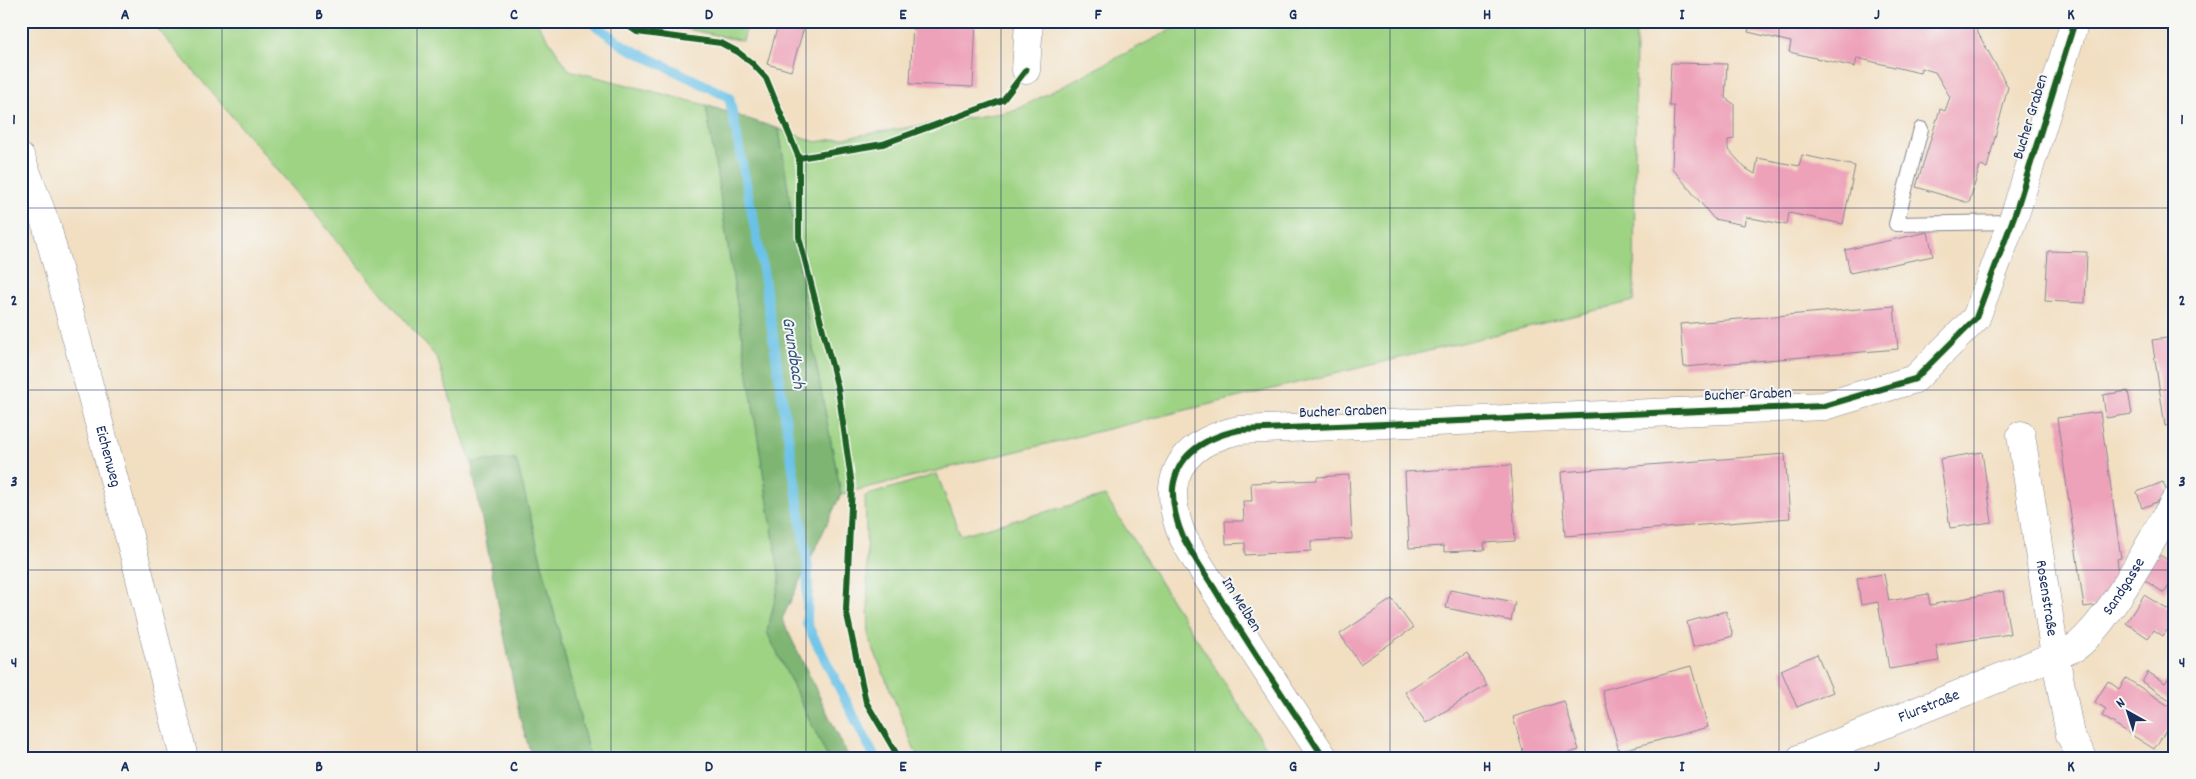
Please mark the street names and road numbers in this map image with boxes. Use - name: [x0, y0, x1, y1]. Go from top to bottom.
- street label: Bucher Graben: [2007, 72, 2055, 162]
- street label: Bucher Graben: [1704, 382, 1792, 408]
- street label: Bucher Graben: [1299, 399, 1387, 425]
- street label: Eichenweg: [89, 423, 127, 490]
- street label: Sandgasse: [2097, 553, 2151, 621]
- street label: Rosenstraße: [2029, 558, 2063, 638]
- street label: Im Melben: [1215, 573, 1267, 637]
- street label: Flurstraße: [1895, 684, 1963, 729]

